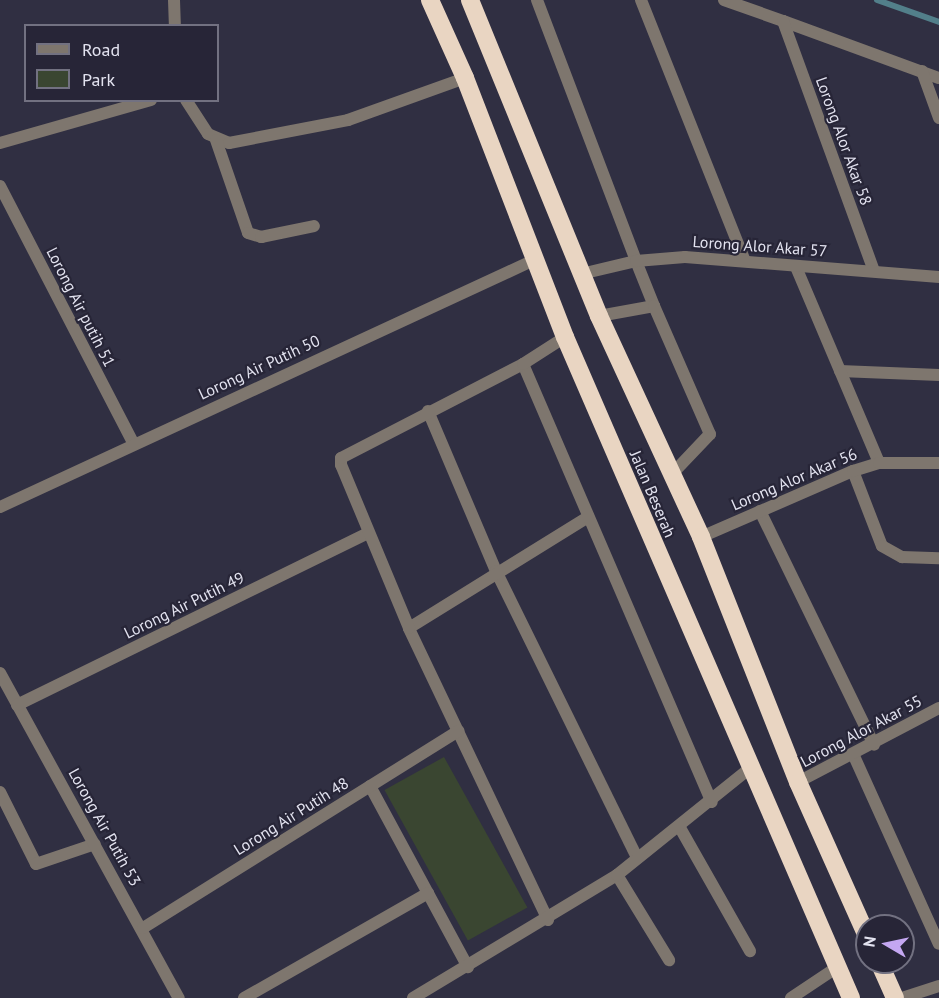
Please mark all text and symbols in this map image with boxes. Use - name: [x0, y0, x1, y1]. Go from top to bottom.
- legend: [24, 24, 219, 102]
- text: Road: [82, 38, 120, 61]
- text: Park: [82, 68, 115, 91]
- street label: Lorong Alor Akar 58: [812, 74, 876, 208]
- street label: Lorong Alor Akar 57: [692, 232, 828, 260]
- street label: Lorong Air putih 51: [42, 244, 120, 370]
- street label: Lorong Air Putih 50: [195, 330, 323, 404]
- street label: Lorong Alor Akar 56: [728, 444, 860, 514]
- street label: Jalan Beserah: [626, 448, 680, 540]
- street label: Lorong Air Putih 49: [120, 567, 248, 643]
- street label: Lorong Alor Akar 55: [796, 691, 926, 771]
- street label: Lorong Air Putih 53: [65, 765, 145, 889]
- street label: Lorong Air Putih 48: [230, 773, 352, 859]
- north arrow: [855, 914, 915, 974]
- text: N: [858, 935, 880, 948]

